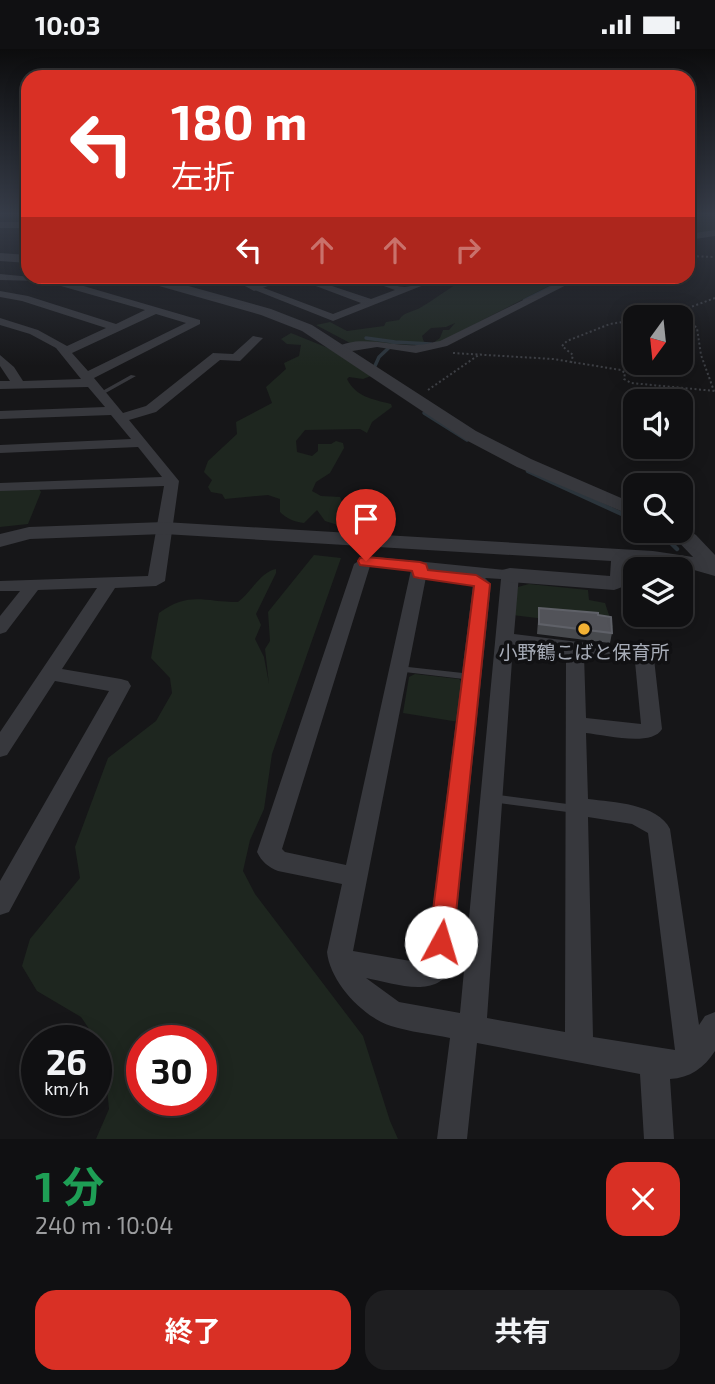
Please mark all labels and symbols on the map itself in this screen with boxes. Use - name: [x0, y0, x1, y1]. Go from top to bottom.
- north arrow: [623, 305, 693, 375]
- pin: [336, 489, 396, 561]
- marker: 小野鶴こばと保育所: [576, 621, 592, 637]
- place label: 小野鶴こばと保育所: [498, 640, 670, 663]
- position arrow: [404, 905, 478, 979]
- speed limit sign: 30: [126, 1025, 217, 1116]

